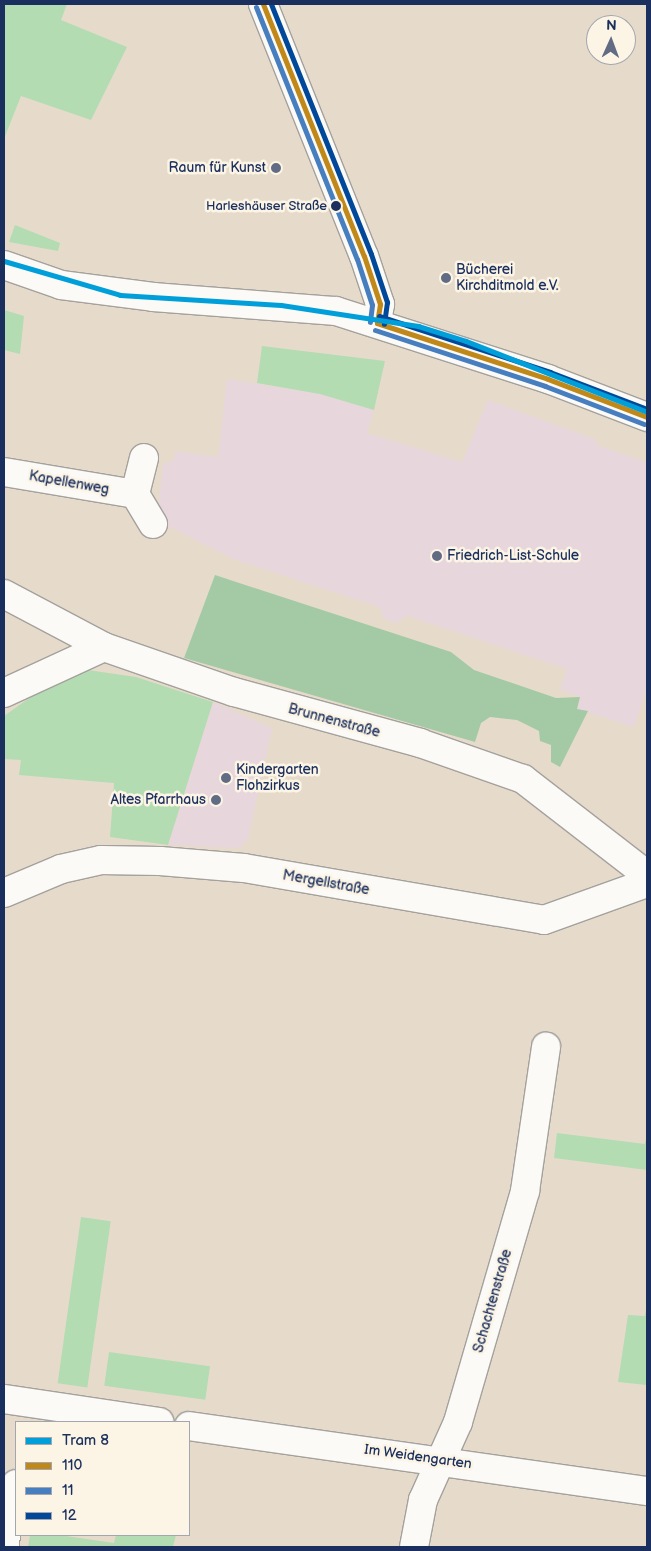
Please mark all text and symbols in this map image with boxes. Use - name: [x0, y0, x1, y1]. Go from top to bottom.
- north arrow: [586, 15, 636, 65]
- text: N: [606, 17, 617, 34]
- place label: Raum für Kunst: [169, 160, 266, 176]
- marker: Raum für Kunst: [270, 162, 282, 174]
- place label: Harleshäuser Straße: [206, 198, 327, 214]
- marker: Harleshäuser Straße: [331, 201, 341, 211]
- place label: Bücherei Kirchditmold e.V.: [456, 262, 559, 294]
- marker: Bücherei Kirchditmold e.V.: [440, 272, 452, 284]
- street label: Kapellenweg: [28, 468, 110, 498]
- place label: Friedrich-List-Schule: [447, 548, 579, 564]
- marker: Friedrich-List-Schule: [431, 550, 443, 562]
- street label: Brunnenstraße: [286, 701, 382, 741]
- place label: Kindergarten Flohzirkus: [236, 762, 319, 794]
- marker: Kindergarten Flohzirkus: [220, 772, 232, 784]
- place label: Altes Pfarrhaus: [110, 792, 206, 808]
- marker: Altes Pfarrhaus: [210, 794, 222, 806]
- street label: Mergellstraße: [281, 867, 371, 899]
- street label: Schachtenstraße: [470, 1247, 516, 1355]
- legend: [15, 1421, 190, 1536]
- text: Tram 8: [62, 1431, 109, 1450]
- street label: Im Weidengarten: [363, 1441, 473, 1473]
- text: 110: [62, 1456, 82, 1475]
- text: 11: [62, 1481, 74, 1500]
- text: 12: [62, 1506, 77, 1525]

